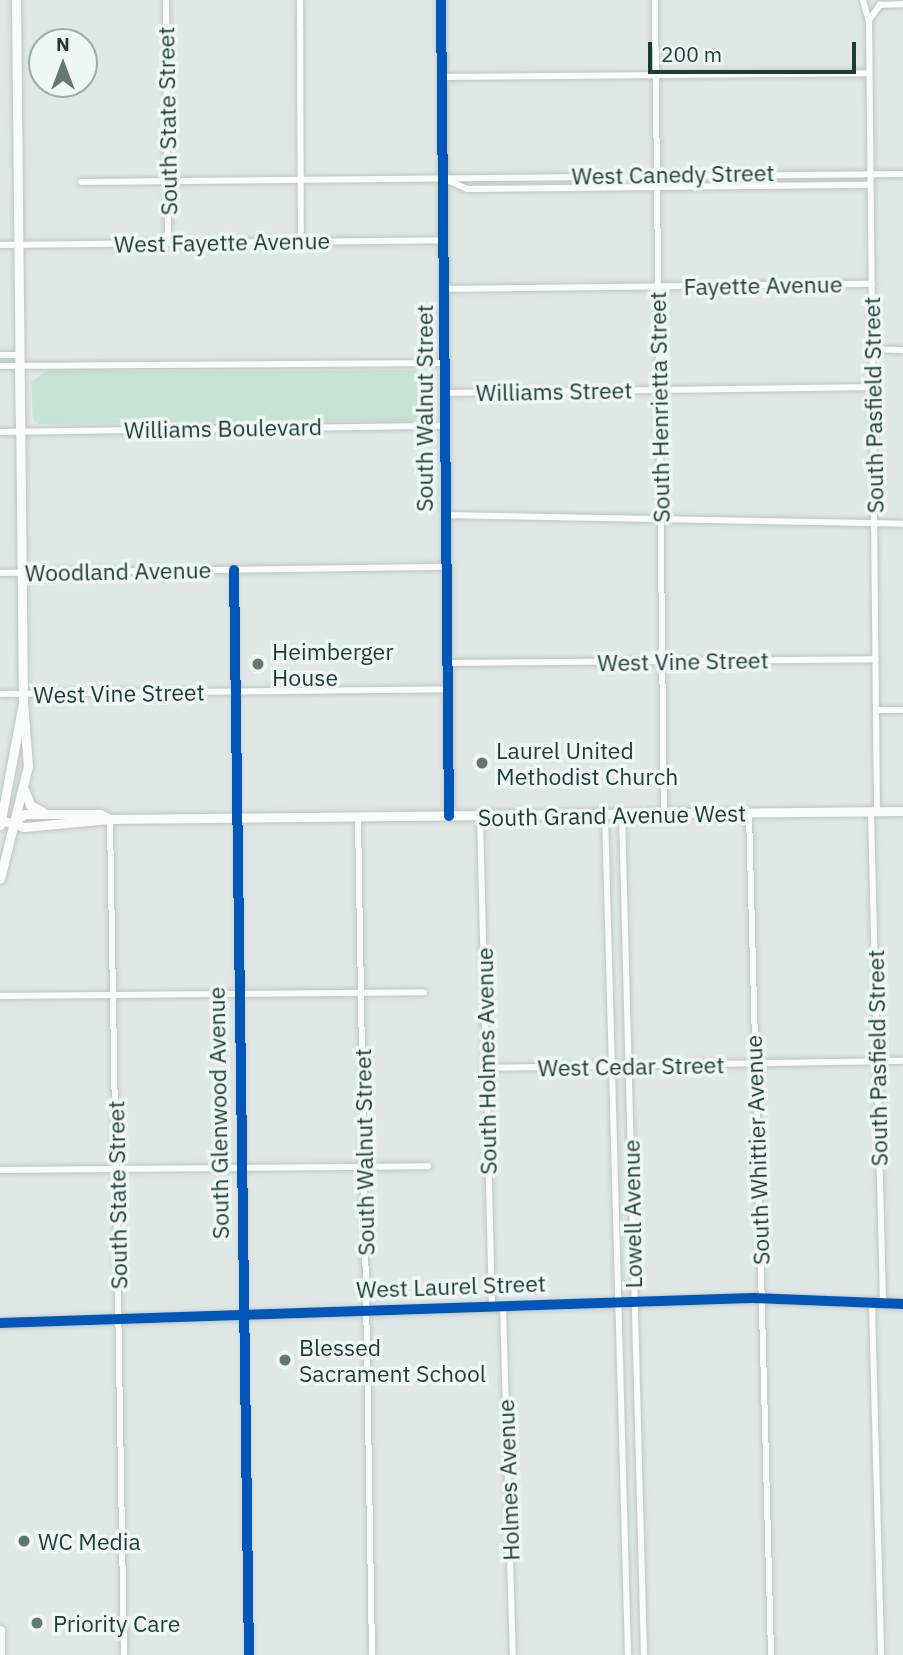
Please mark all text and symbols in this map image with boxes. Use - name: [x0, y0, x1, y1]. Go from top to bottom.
- street label: South State Street: [152, 26, 182, 216]
- north arrow: [28, 28, 98, 98]
- scale bar: [651, 28, 859, 72]
- text: N: [56, 32, 70, 56]
- text: 200 m: [661, 40, 722, 68]
- street label: West Canedy Street: [571, 158, 775, 190]
- street label: West Fayette Avenue: [114, 226, 330, 258]
- street label: Fayette Avenue: [683, 270, 843, 300]
- street label: South Henrietta Street: [643, 291, 675, 523]
- street label: South Pasfield Street: [857, 296, 889, 514]
- street label: South Walnut Street: [410, 304, 438, 512]
- street label: Williams Street: [476, 376, 632, 406]
- street label: Williams Boulevard: [124, 412, 322, 444]
- street label: Woodland Avenue: [25, 556, 211, 586]
- place label: Heimberger House: [272, 637, 394, 691]
- street label: West Vine Street: [597, 646, 769, 676]
- marker: Heimberger House: [250, 656, 266, 672]
- street label: West Vine Street: [33, 678, 205, 708]
- place label: Laurel United Methodist Church: [496, 736, 678, 790]
- marker: Laurel United Methodist Church: [474, 755, 490, 771]
- street label: South Grand Avenue West: [478, 799, 746, 831]
- street label: South Holmes Avenue: [470, 947, 502, 1175]
- street label: South Pasfield Street: [861, 949, 893, 1167]
- street label: South Glenwood Avenue: [202, 986, 234, 1240]
- street label: South Whittier Avenue: [739, 1035, 775, 1265]
- street label: South Walnut Street: [348, 1048, 380, 1256]
- street label: West Cedar Street: [537, 1051, 725, 1081]
- street label: South State Street: [102, 1100, 132, 1290]
- street label: Lowell Avenue: [617, 1139, 647, 1289]
- street label: West Laurel Street: [356, 1269, 546, 1303]
- place label: Blessed Sacrament School: [299, 1333, 486, 1387]
- marker: Blessed Sacrament School: [277, 1352, 293, 1368]
- street label: Holmes Avenue: [491, 1399, 525, 1561]
- place label: WC Media: [38, 1527, 141, 1555]
- marker: WC Media: [16, 1533, 32, 1549]
- place label: Priority Care: [53, 1609, 180, 1637]
- marker: Priority Care: [27, 1613, 47, 1633]

